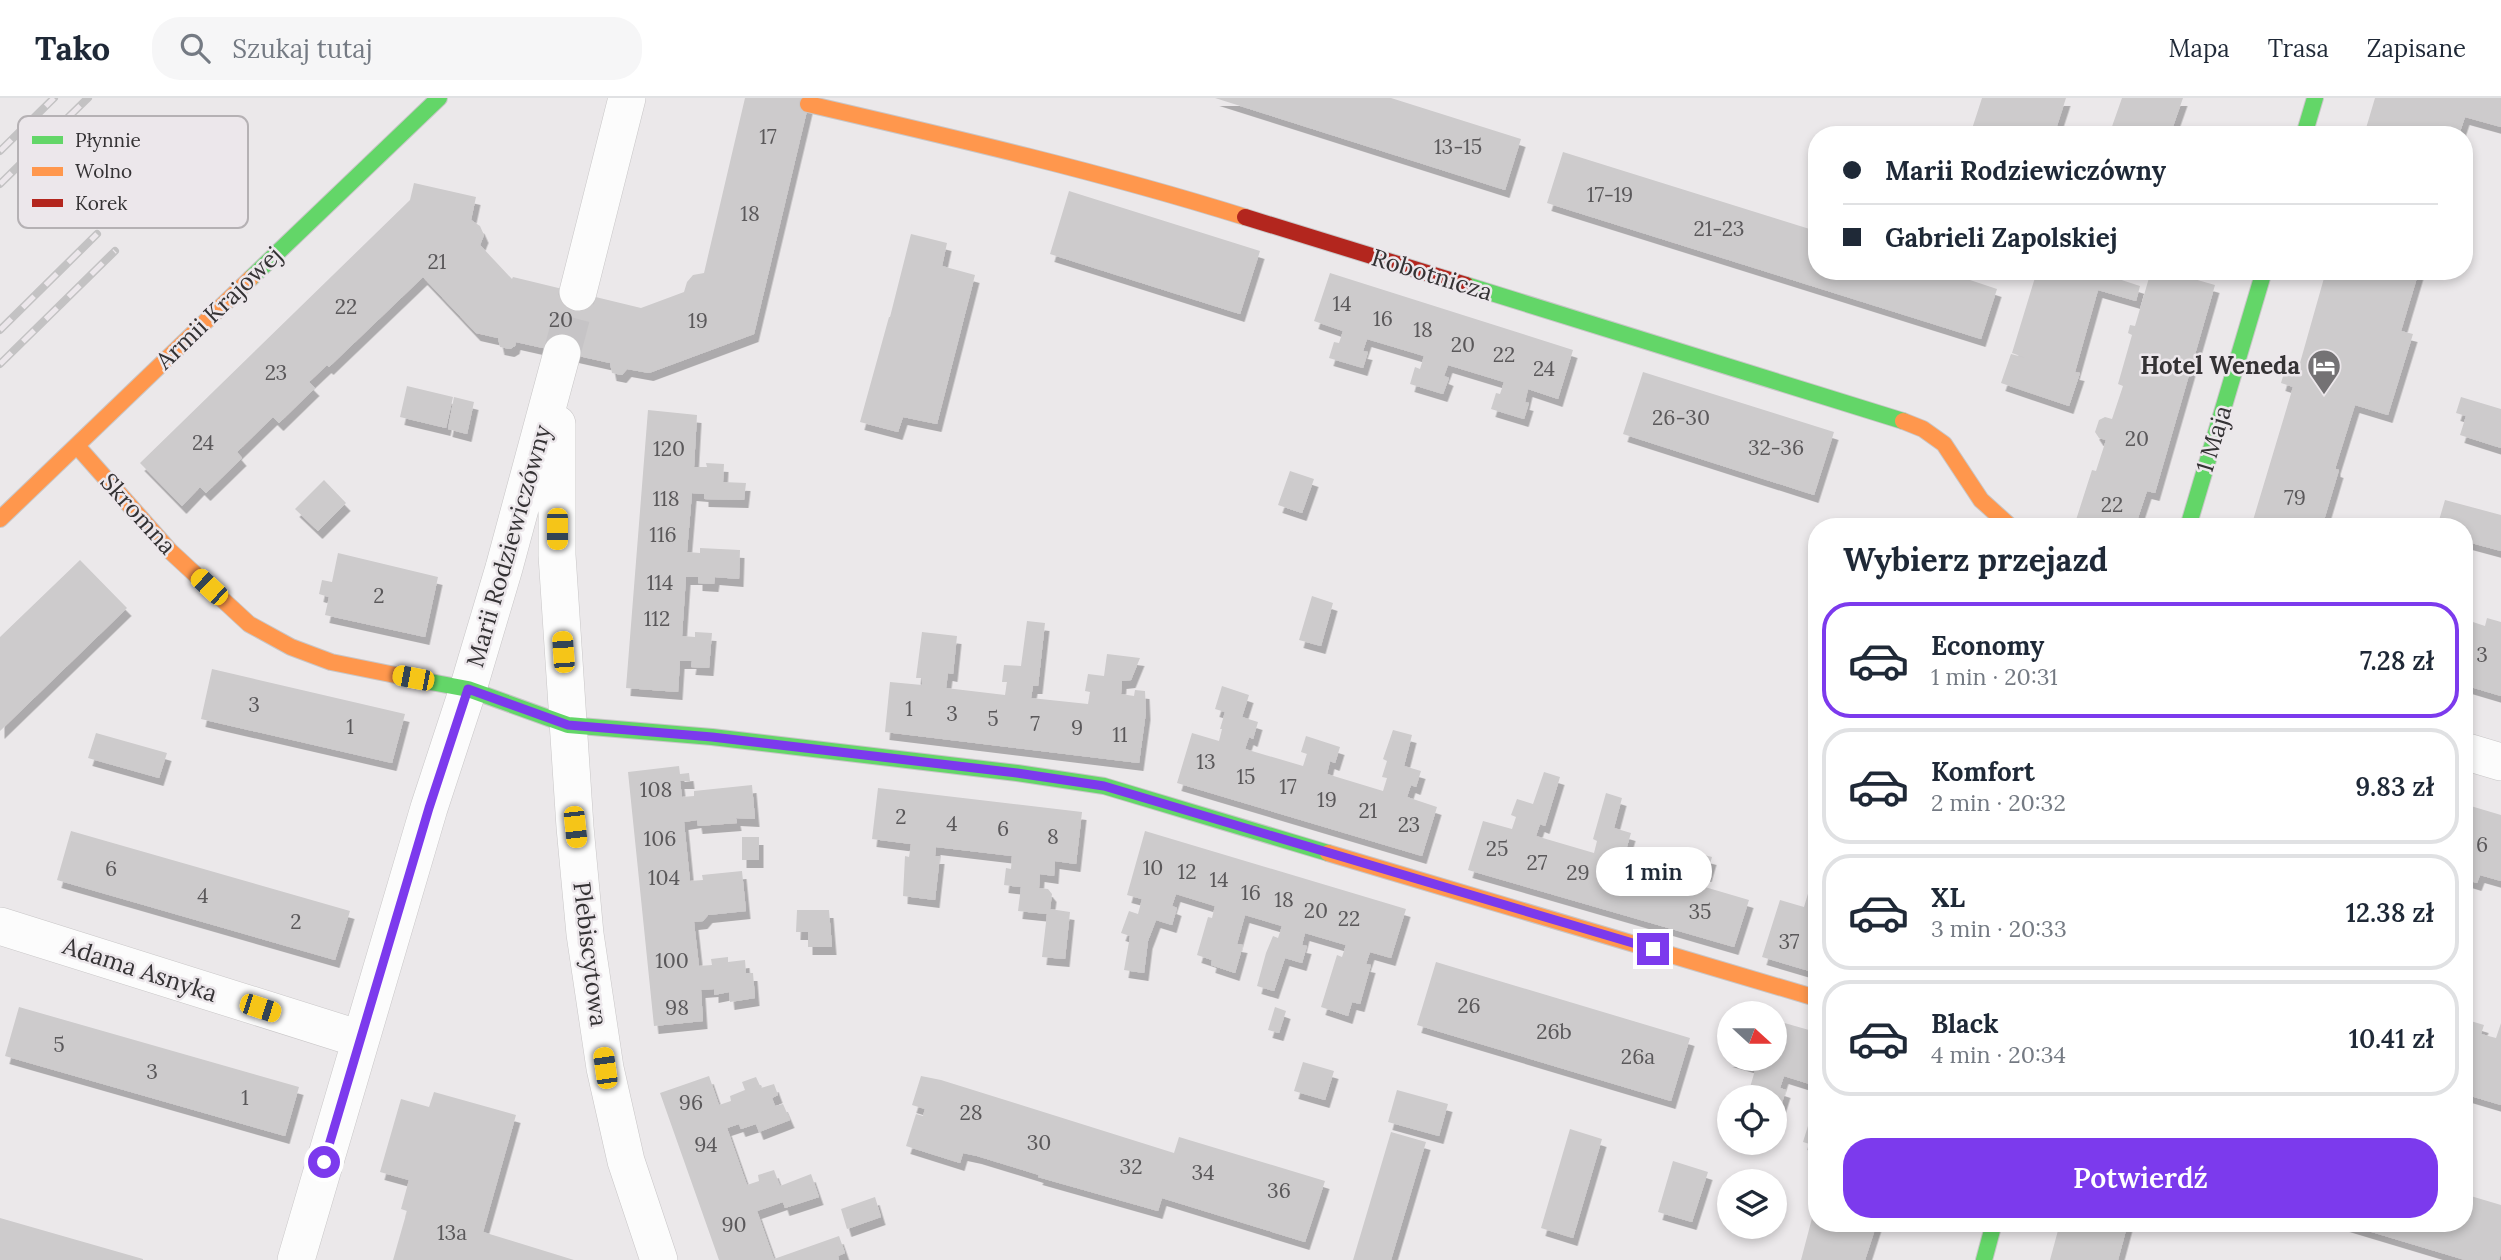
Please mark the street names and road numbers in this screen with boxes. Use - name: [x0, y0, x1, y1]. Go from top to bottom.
- street label: Armii Krajowej: [148, 240, 288, 376]
- street label: Robotnicza: [1368, 241, 1496, 308]
- street label: 1 Maja: [2189, 402, 2238, 476]
- street label: Marii Rodziewiczówny: [459, 421, 558, 671]
- street label: Skromna: [94, 466, 183, 561]
- street label: Plebiscytowa: [566, 880, 615, 1028]
- street label: Adama Asnyka: [58, 930, 221, 1009]

